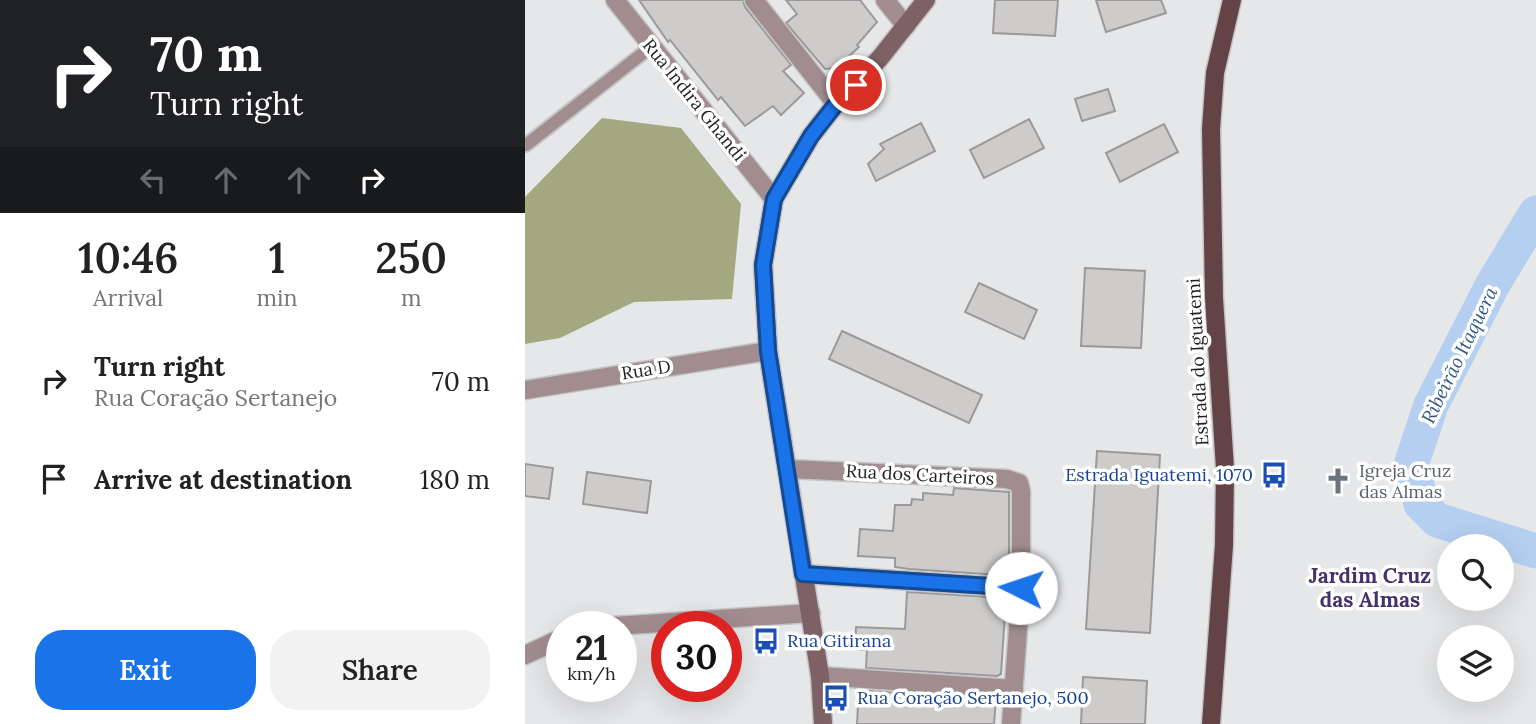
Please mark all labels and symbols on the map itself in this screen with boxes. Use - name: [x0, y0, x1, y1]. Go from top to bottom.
- street label: Rua Indira Ghandi: [638, 34, 751, 166]
- pin: [826, 55, 886, 115]
- street label: Estrada do Iguatemi: [1182, 278, 1213, 446]
- water label: Ribeirão Itaquera: [1416, 282, 1503, 427]
- street label: Rua D: [620, 354, 672, 385]
- street label: Rua dos Carteiros: [845, 459, 995, 490]
- place label: Igreja Cruz das Almas: [1359, 459, 1451, 503]
- bus stop icon: Estrada Iguatemi, 1070: [1259, 460, 1289, 490]
- place label: Estrada Iguatemi, 1070: [1065, 463, 1253, 486]
- church icon: Igreja Cruz das Almas: [1323, 466, 1353, 496]
- position arrow: [984, 551, 1058, 625]
- district label: Jardim Cruz das Almas: [1309, 562, 1431, 613]
- speed limit sign: 30: [651, 611, 742, 702]
- bus stop icon: Rua Gitirana: [751, 626, 781, 656]
- place label: Rua Gitirana: [787, 629, 891, 652]
- bus stop icon: Rua Coração Sertanejo, 500: [821, 683, 851, 713]
- place label: Rua Coração Sertanejo, 500: [857, 686, 1089, 709]

